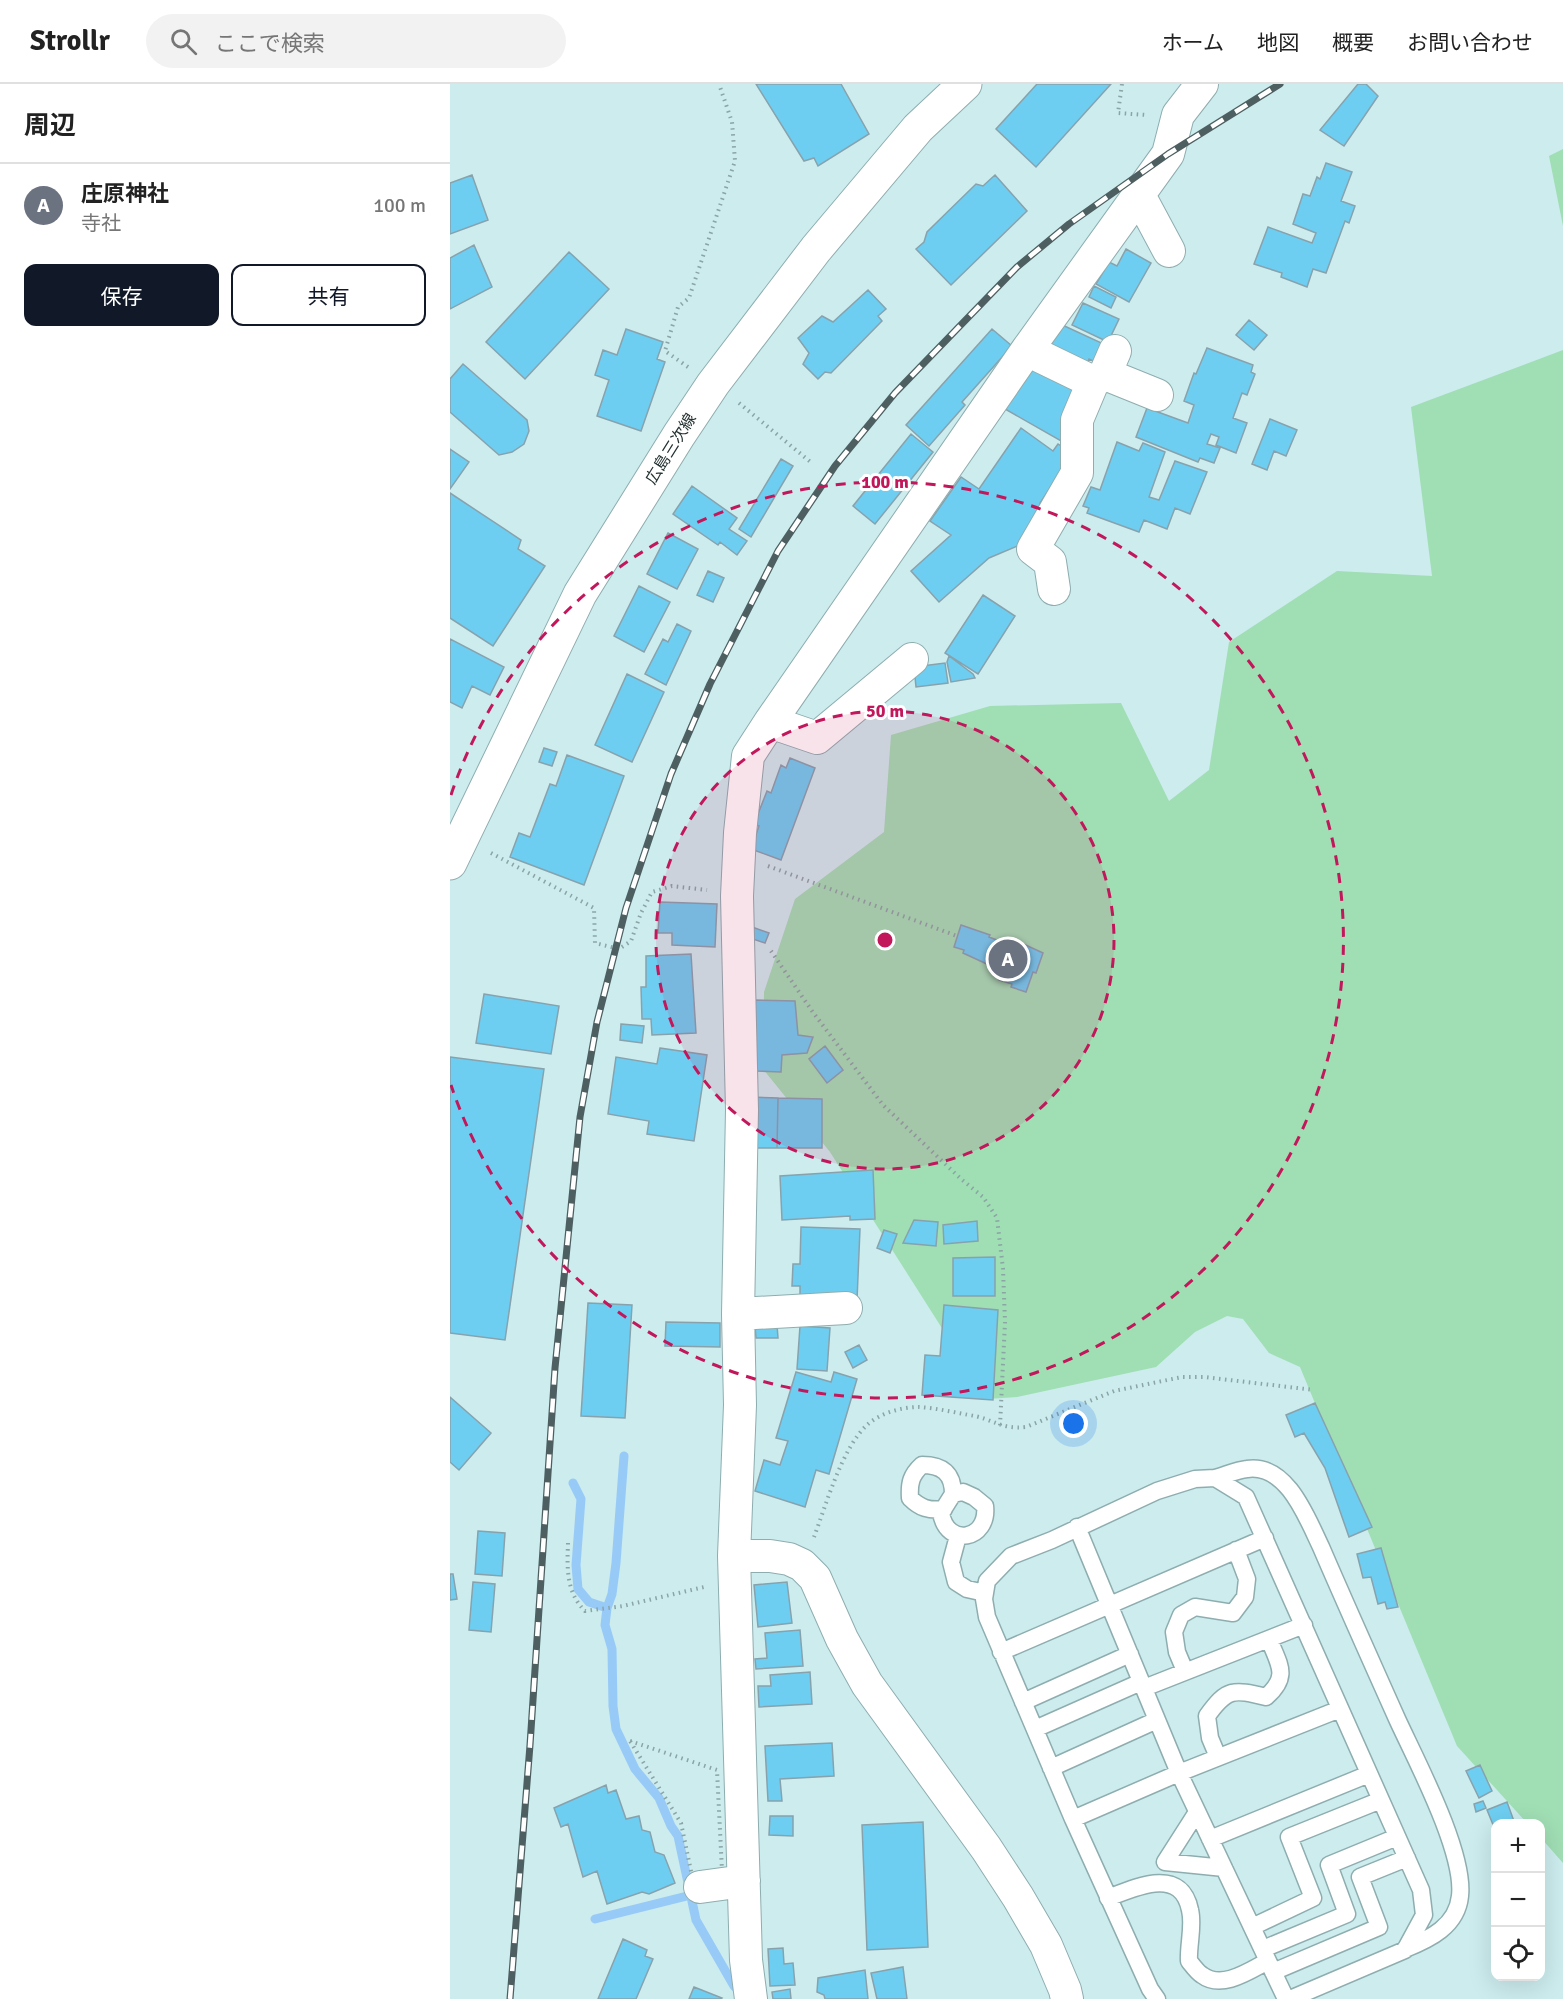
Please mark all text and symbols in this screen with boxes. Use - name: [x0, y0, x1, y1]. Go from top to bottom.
- search box: [146, 14, 566, 68]
- text: Strollr: [30, 24, 110, 58]
- icon: search: [167, 25, 200, 58]
- text: ここで検索: [215, 30, 325, 57]
- text: ホーム: [1162, 30, 1224, 56]
- text: 地図: [1257, 30, 1299, 56]
- text: 概要: [1332, 30, 1374, 56]
- text: お問い合わせ: [1407, 30, 1533, 56]
- text: 周辺: [24, 110, 76, 142]
- text: 庄原神社: [81, 180, 169, 207]
- text: A: [37, 193, 50, 218]
- text: 100 m: [373, 193, 426, 218]
- text: 寺社: [81, 211, 121, 236]
- button: 保存: [24, 264, 219, 326]
- button: 共有: [231, 264, 426, 326]
- street label: 広島三次線: [641, 410, 701, 488]
- text: 100 m: [861, 471, 909, 493]
- text: 50 m: [866, 700, 904, 722]
- centre of rings: [875, 930, 895, 950]
- pin: A: [988, 936, 1028, 982]
- your location: [1059, 1409, 1088, 1438]
- map controls: [1491, 1819, 1545, 1981]
- button: +: [1491, 1819, 1545, 1873]
- button: −: [1491, 1873, 1545, 1927]
- button: locate: [1491, 1927, 1545, 1981]

